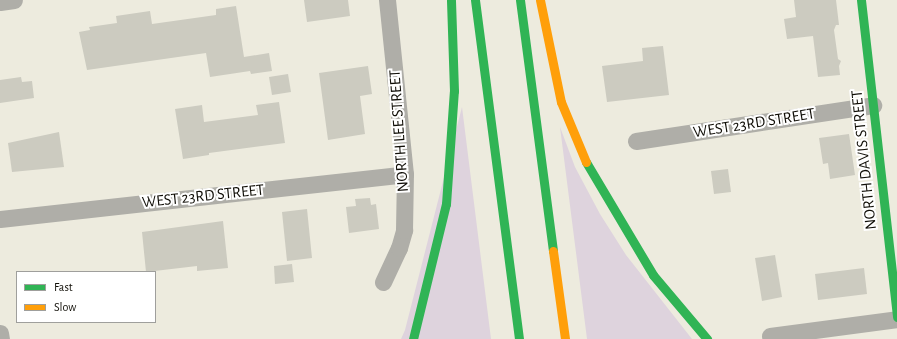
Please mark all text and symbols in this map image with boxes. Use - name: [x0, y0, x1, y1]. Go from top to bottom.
- street label: NORTH LEE STREET: [385, 69, 413, 193]
- street label: NORTH DAVIS STREET: [847, 89, 881, 231]
- street label: WEST 23RD STREET: [692, 104, 816, 142]
- street label: WEST 23RD STREET: [141, 180, 265, 212]
- legend: [16, 271, 156, 323]
- text: Fast: [54, 281, 73, 293]
- text: Slow: [54, 301, 76, 313]

